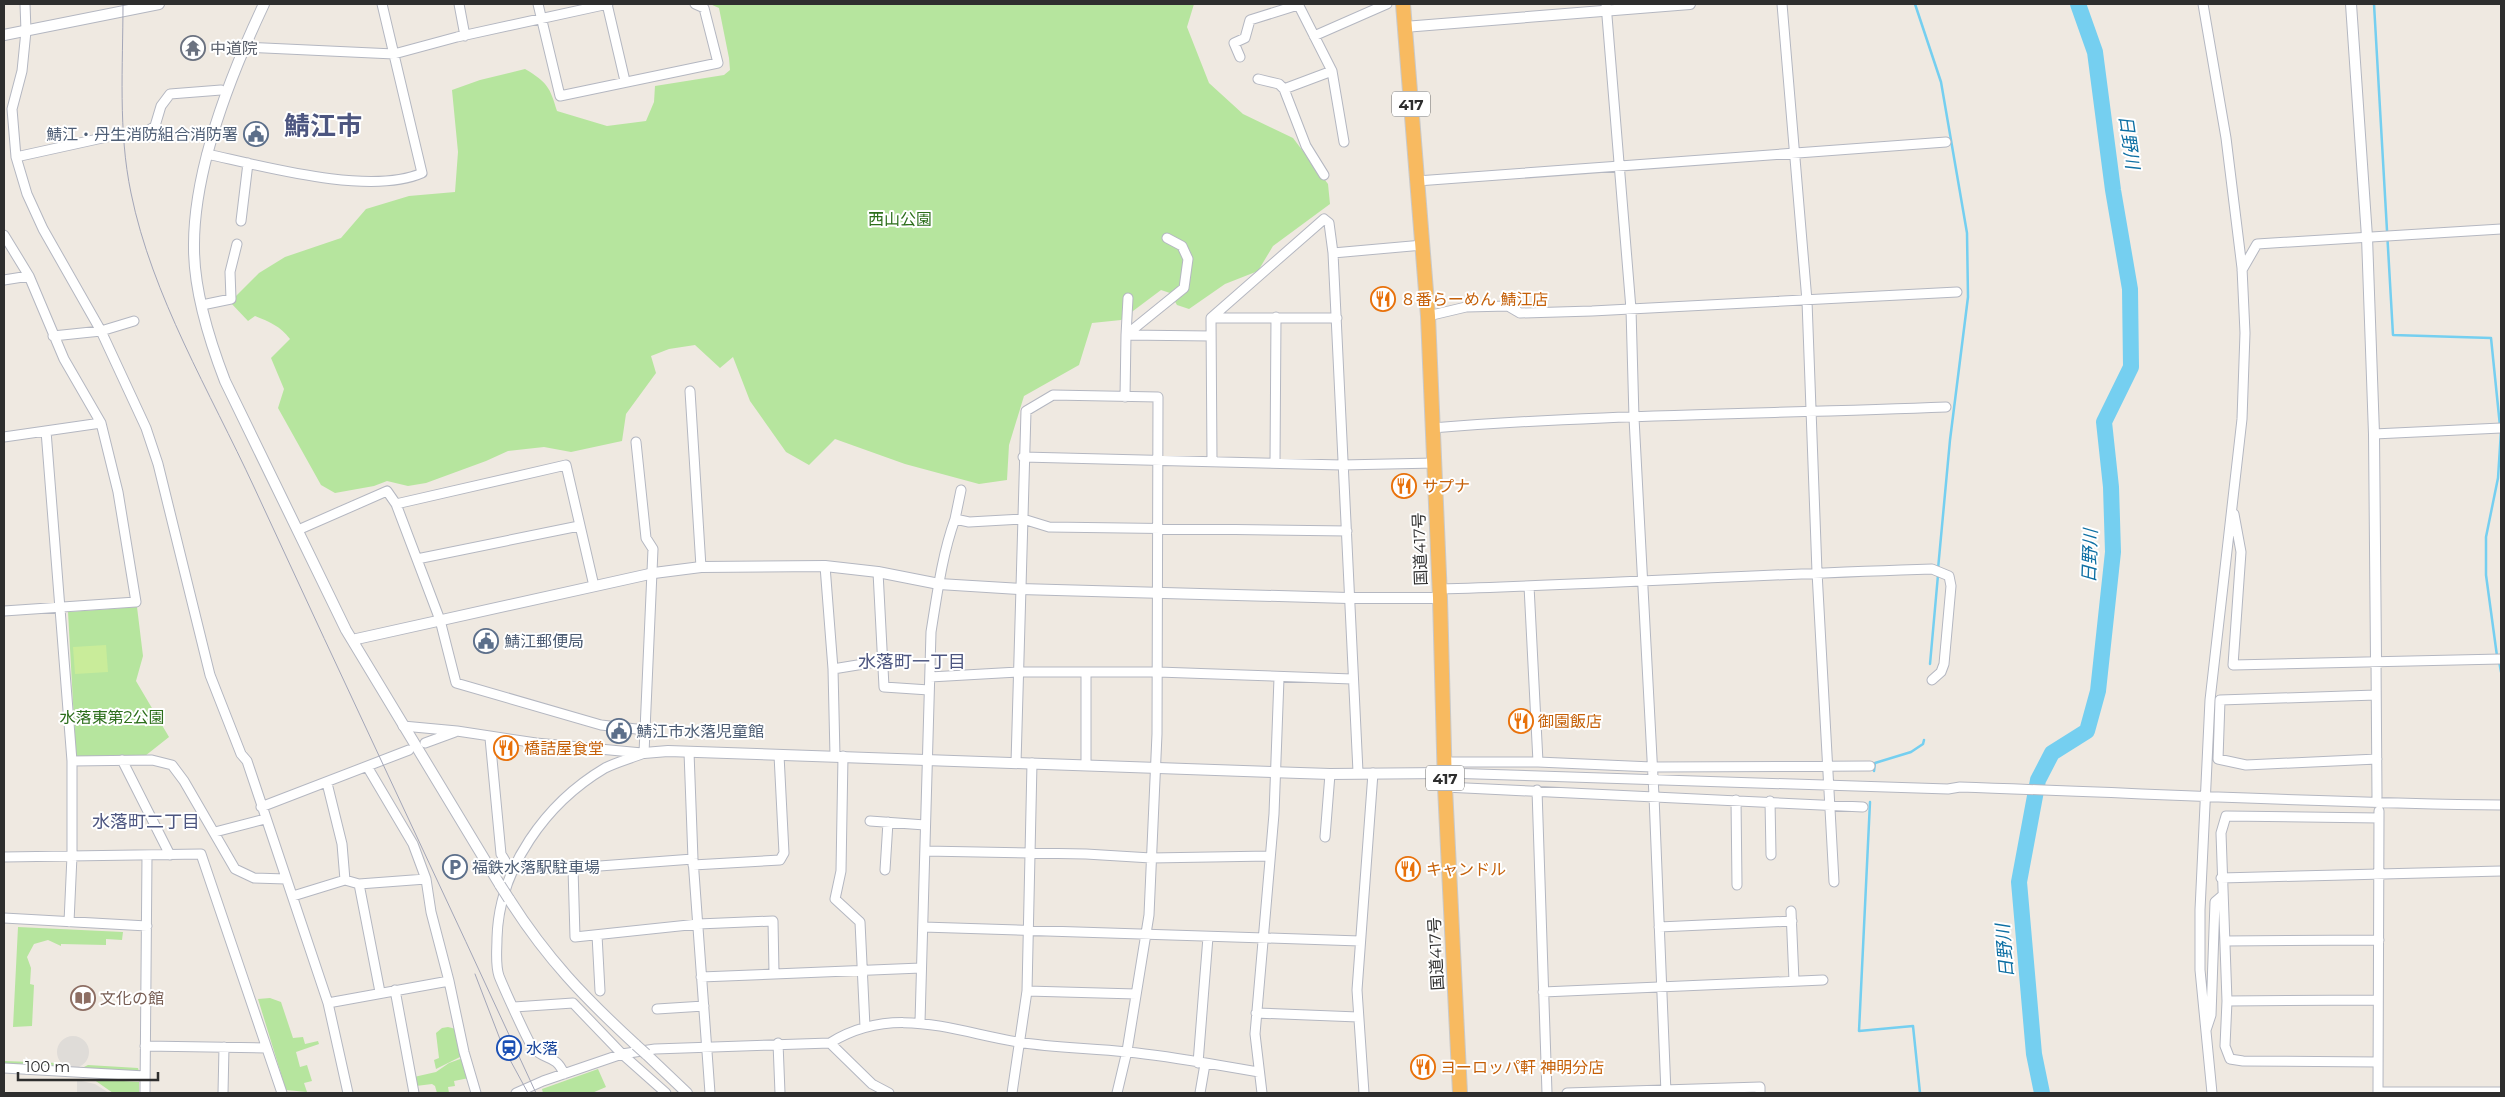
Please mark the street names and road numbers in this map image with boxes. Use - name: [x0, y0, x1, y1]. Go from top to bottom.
- road number: 417: [1392, 92, 1430, 116]
- street label: 国道417号: [1409, 512, 1431, 586]
- road number: 417: [1426, 766, 1464, 790]
- street label: 国道417号: [1425, 917, 1447, 991]

